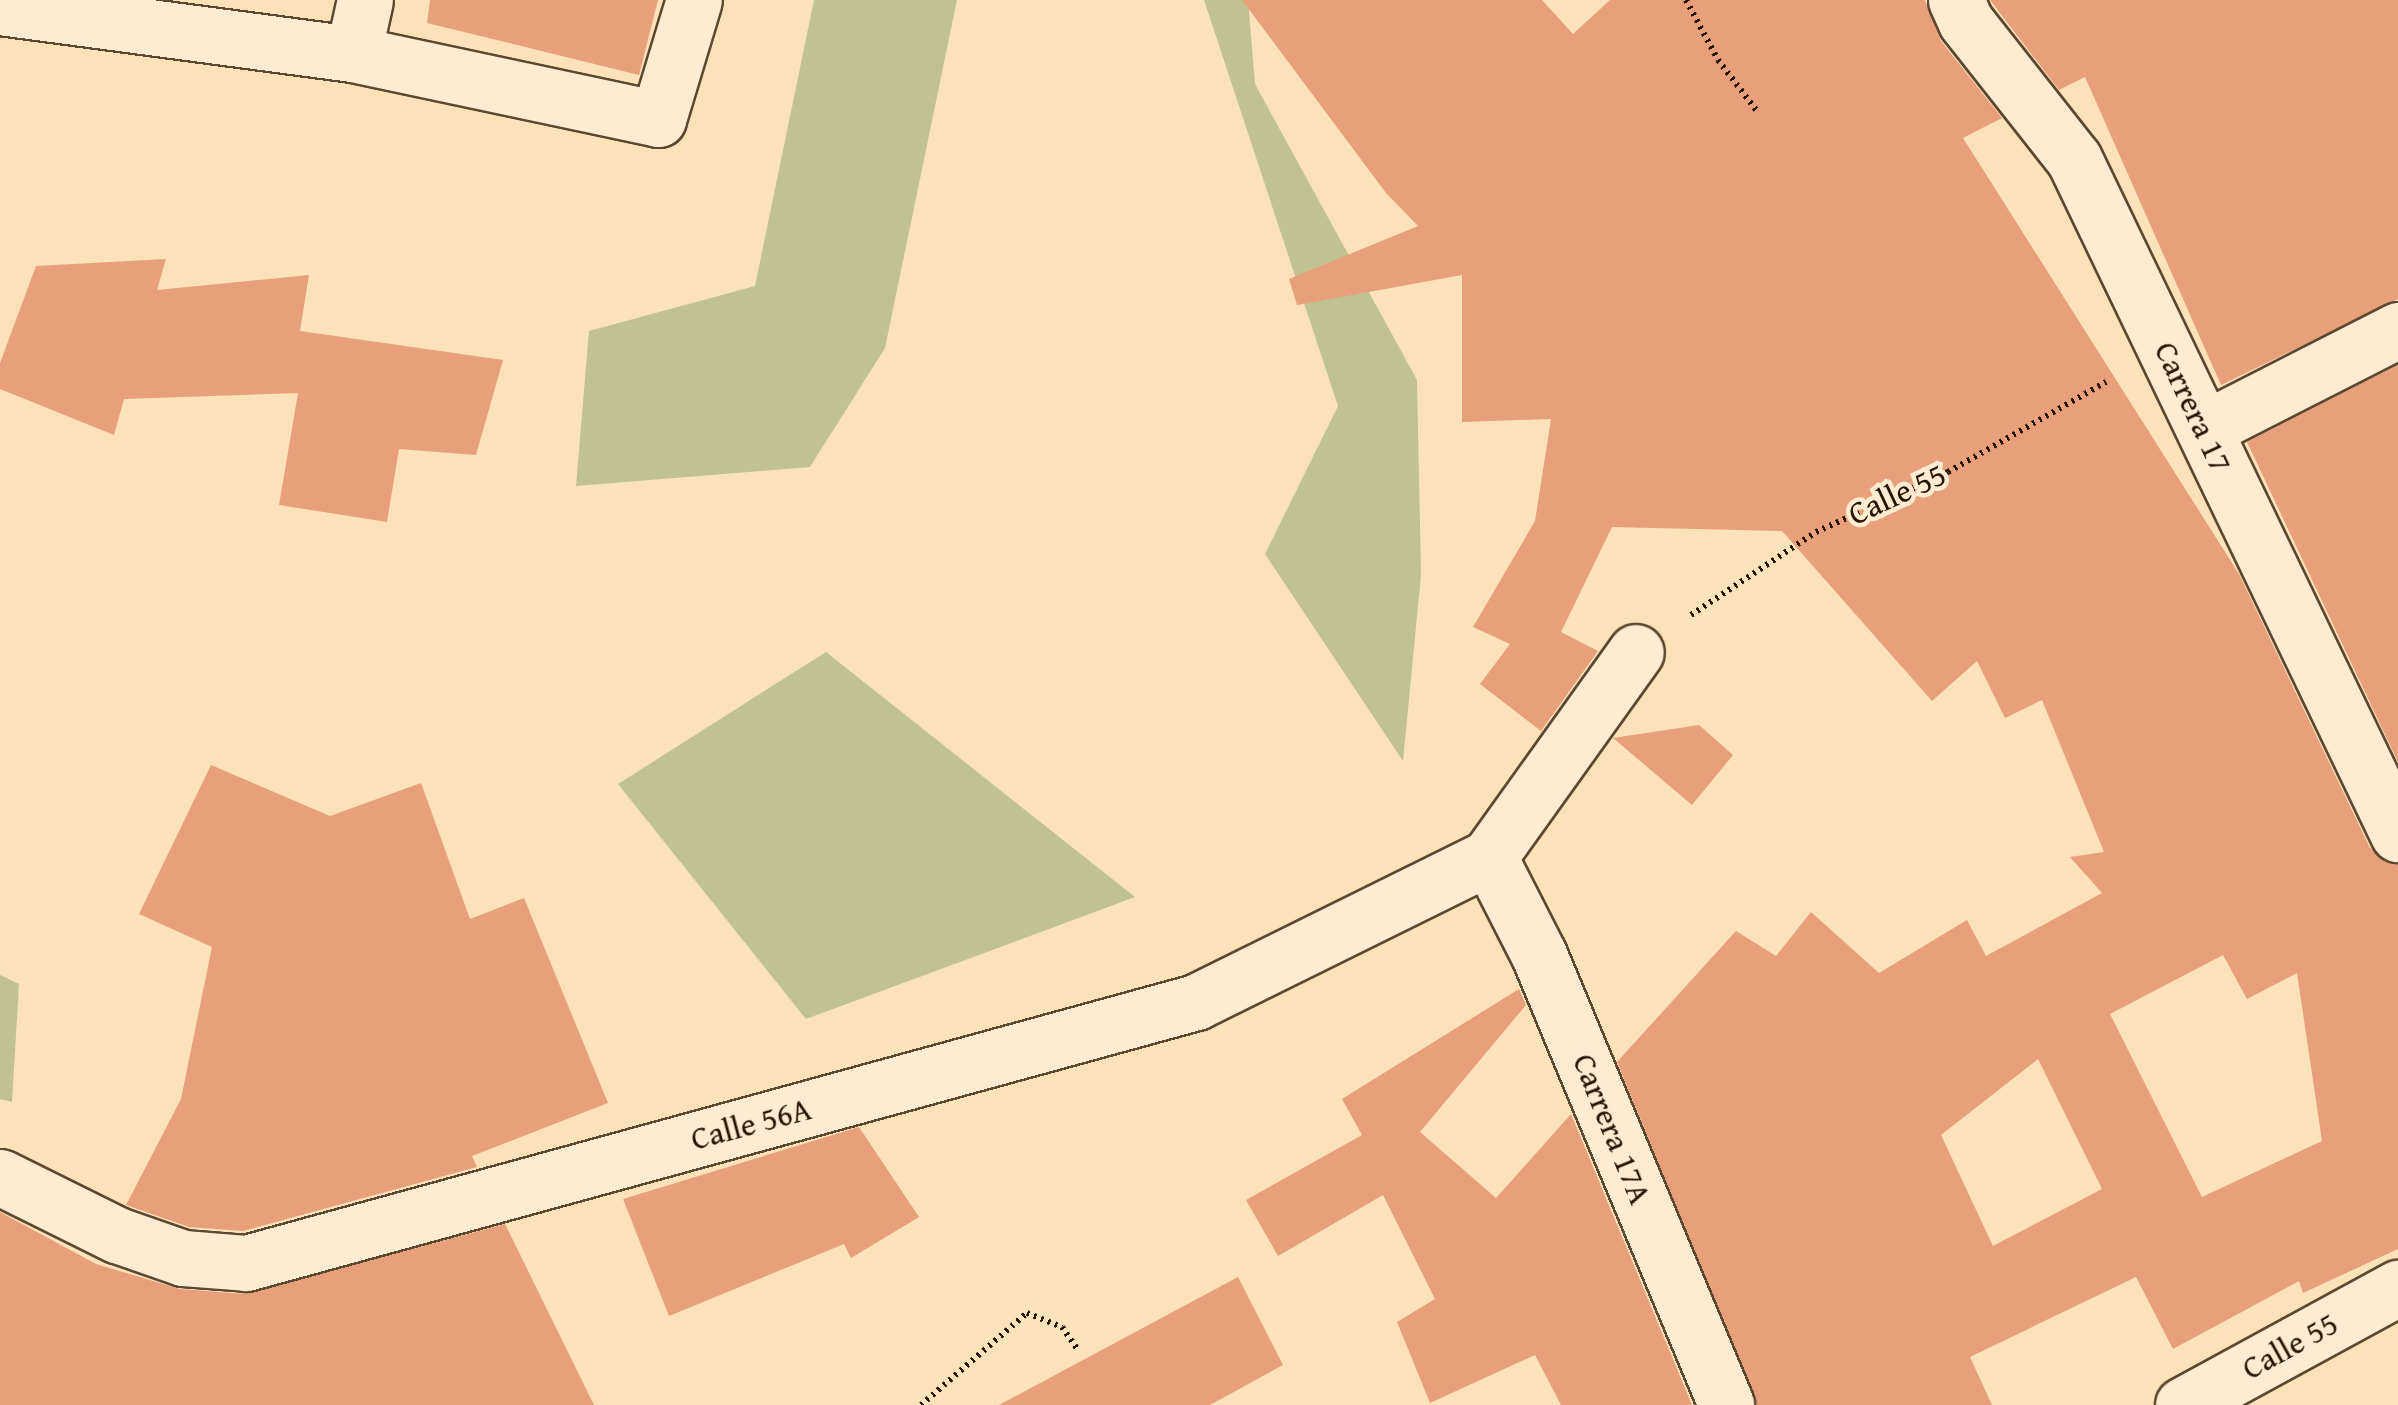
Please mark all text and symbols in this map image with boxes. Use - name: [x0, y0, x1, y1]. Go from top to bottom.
- street label: Carrera 17: [2146, 336, 2240, 478]
- street label: Calle 55: [1842, 455, 1952, 533]
- street label: Carrera 17A: [1564, 1048, 1660, 1210]
- street label: Calle 56A: [687, 1090, 815, 1158]
- street label: Calle 55: [2235, 1304, 2345, 1388]

